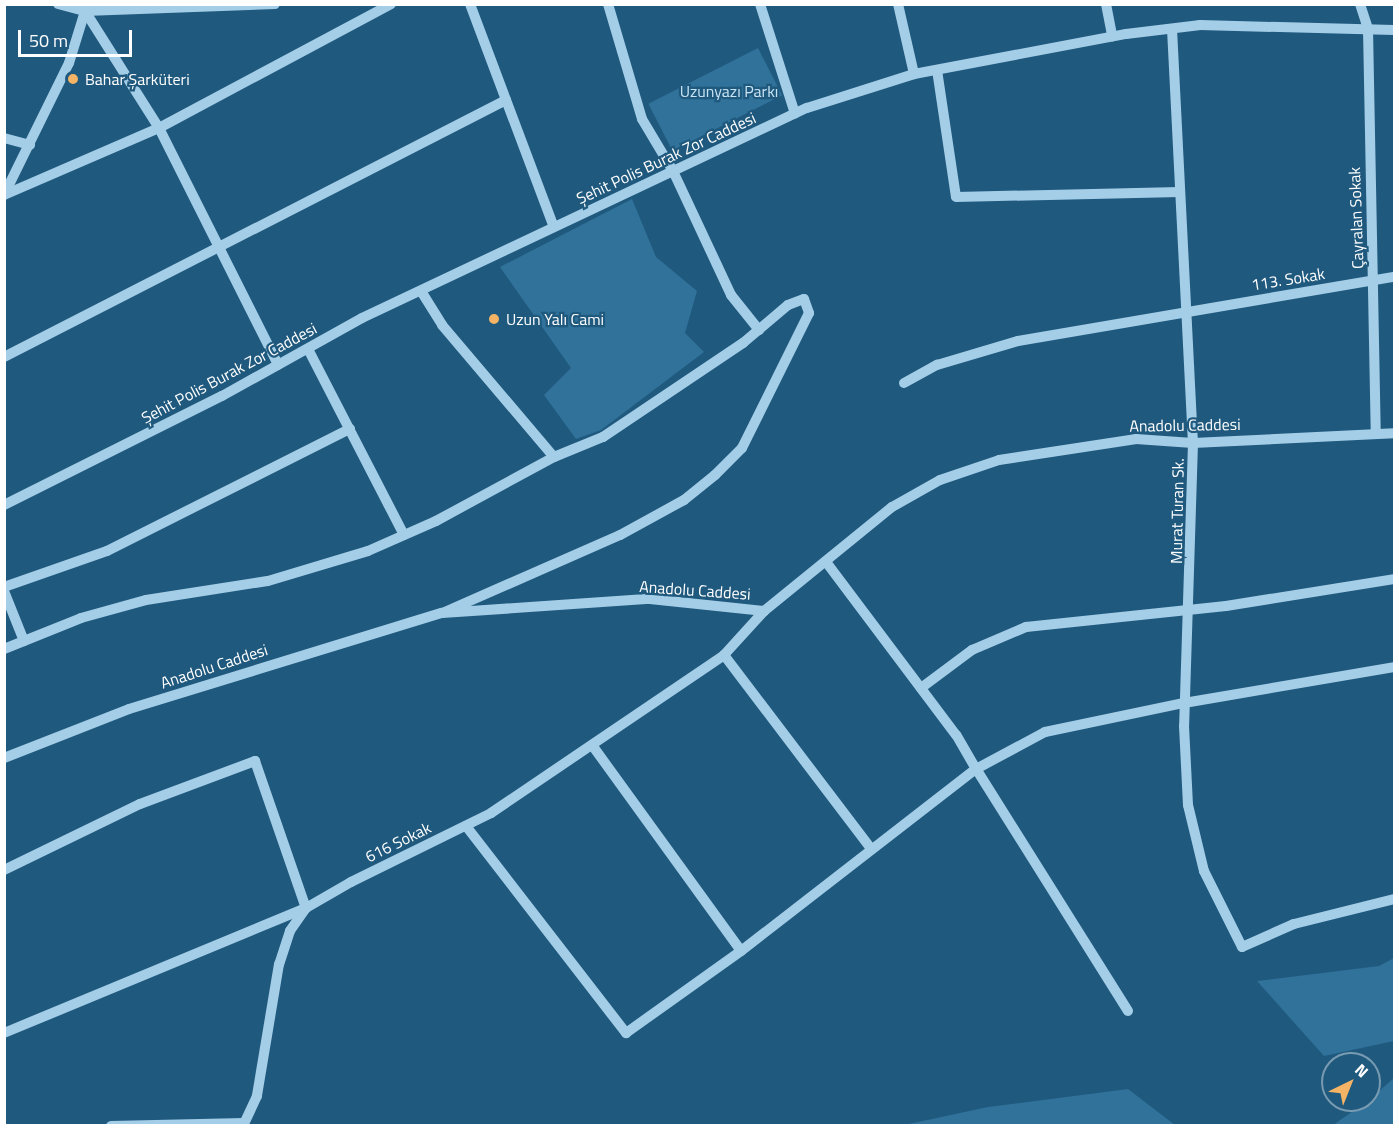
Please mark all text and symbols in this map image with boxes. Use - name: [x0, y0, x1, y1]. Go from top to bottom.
- scale bar: [21, 18, 135, 56]
- text: 50 m: [29, 27, 68, 54]
- place label: Bahar Şarküteri: [85, 69, 190, 89]
- marker: Bahar Şarküteri: [66, 72, 80, 86]
- park label: Uzunyazı Parkı: [680, 81, 778, 101]
- street label: Şehit Polis Burak Zor Caddesi: [573, 108, 759, 208]
- street label: Çayralan Sokak: [1345, 167, 1367, 269]
- street label: 113. Sokak: [1250, 264, 1326, 294]
- place label: Uzun Yalı Cami: [506, 309, 604, 329]
- marker: Uzun Yalı Cami: [487, 312, 501, 326]
- street label: Şehit Polis Burak Zor Caddesi: [138, 319, 320, 427]
- street label: Anadolu Caddesi: [1129, 414, 1241, 436]
- street label: Murat Turan Sk.: [1166, 458, 1188, 564]
- street label: Anadolu Caddesi: [639, 577, 751, 603]
- street label: Anadolu Caddesi: [158, 640, 270, 692]
- street label: 616 Sokak: [362, 818, 434, 866]
- north arrow: [1321, 1052, 1381, 1112]
- text: N: [1350, 1058, 1374, 1083]

